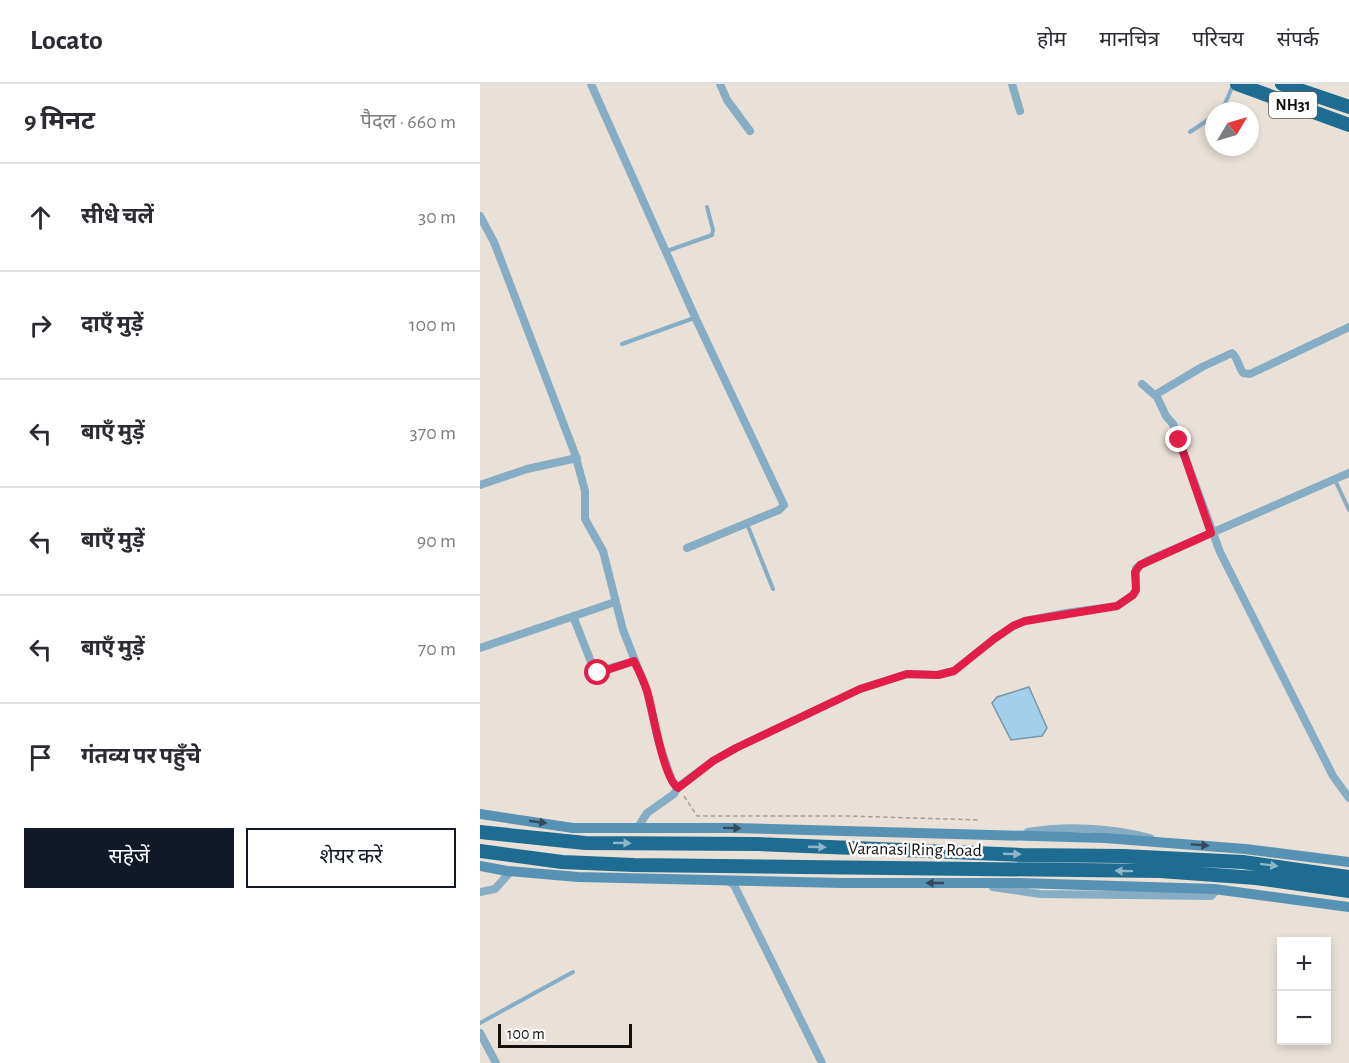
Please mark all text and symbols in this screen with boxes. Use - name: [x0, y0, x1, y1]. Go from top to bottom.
- text: Locato: [30, 27, 103, 55]
- text: होम: [1037, 29, 1066, 50]
- text: मानचित्र: [1099, 29, 1159, 50]
- text: परिचय: [1192, 29, 1244, 50]
- text: संपर्क: [1277, 29, 1319, 50]
- road number: NH31: [1269, 92, 1317, 118]
- north arrow: [1205, 102, 1259, 156]
- text: 9 मिनट: [24, 108, 95, 134]
- text: पैदल · 660 m: [361, 112, 456, 132]
- icon: ahead: [24, 201, 57, 234]
- text: सीधे चलें: [81, 205, 154, 227]
- text: 30 m: [418, 207, 456, 227]
- icon: right: [24, 309, 57, 342]
- text: दाएँ मुड़ें: [81, 313, 143, 335]
- text: 100 m: [409, 315, 456, 335]
- icon: left: [24, 417, 57, 450]
- text: बाएँ मुड़ें: [81, 421, 145, 443]
- text: 370 m: [410, 423, 456, 443]
- route end: [1165, 426, 1191, 452]
- icon: left: [24, 525, 57, 558]
- text: बाएँ मुड़ें: [81, 529, 145, 551]
- text: 90 m: [417, 531, 456, 551]
- icon: left: [24, 633, 57, 666]
- text: बाएँ मुड़ें: [81, 637, 145, 659]
- text: 70 m: [418, 639, 456, 659]
- route start: [584, 659, 610, 685]
- icon: arrive: [24, 741, 57, 774]
- text: गंतव्य पर पहुँचे: [81, 745, 201, 767]
- one-way arrow: [528, 818, 547, 827]
- one-way arrow: [723, 823, 742, 833]
- button: सहेजें: [24, 828, 234, 888]
- button: शेयर करें: [246, 828, 456, 888]
- one-way arrow: [612, 838, 631, 848]
- street label: Varanasi Ring Road: [848, 840, 982, 860]
- one-way arrow: [1191, 841, 1210, 850]
- one-way arrow: [807, 842, 826, 851]
- one-way arrow: [1002, 850, 1021, 859]
- one-way arrow: [1260, 860, 1279, 870]
- one-way arrow: [1114, 866, 1133, 876]
- one-way arrow: [925, 878, 944, 888]
- map controls: [1277, 937, 1331, 1045]
- button: +: [1277, 937, 1331, 991]
- button: −: [1277, 991, 1331, 1045]
- scale bar: [498, 1021, 632, 1048]
- text: 100 m: [507, 1026, 545, 1042]

